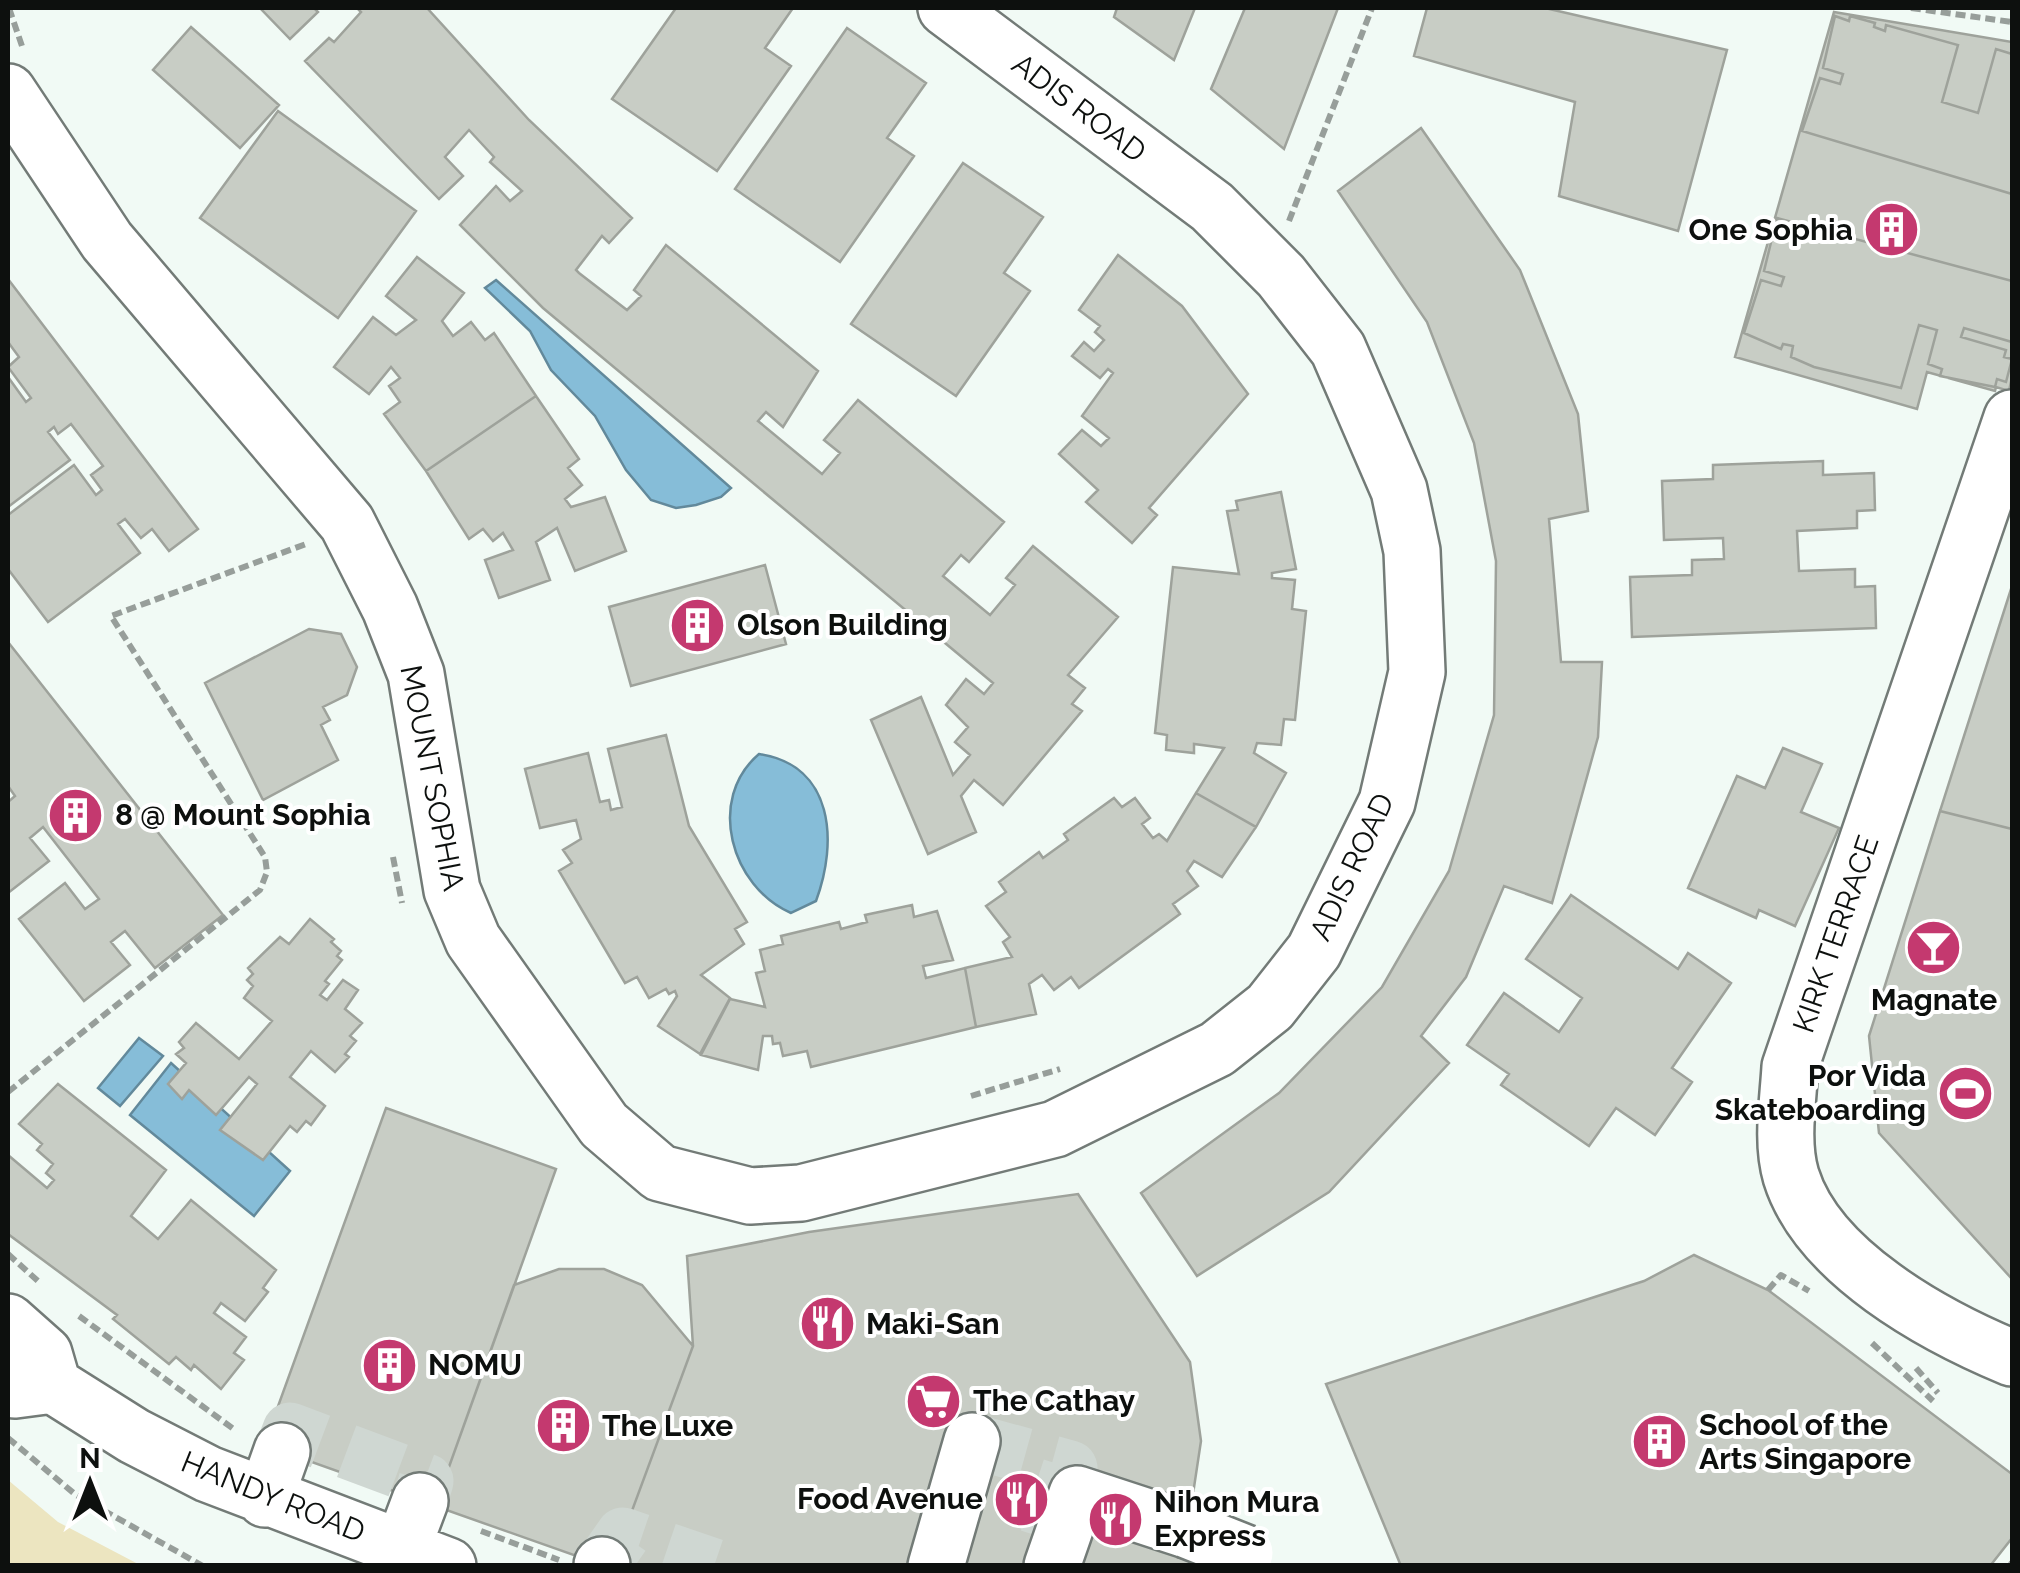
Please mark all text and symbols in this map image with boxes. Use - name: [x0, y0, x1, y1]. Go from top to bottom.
- street label: ADIS ROAD: [1006, 46, 1153, 169]
- building icon: One Sophia: [1862, 200, 1922, 260]
- place label: One Sophia: [1689, 212, 1853, 247]
- building icon: Olson Building: [668, 595, 728, 655]
- place label: Olson Building: [737, 607, 948, 642]
- street label: MOUNT SOPHIA: [393, 662, 472, 894]
- building icon: 8 @ Mount Sophia: [46, 785, 106, 845]
- street label: ADIS ROAD: [1302, 788, 1401, 946]
- place label: 8 @ Mount Sophia: [115, 797, 371, 832]
- street label: KIRK TERRACE: [1785, 831, 1886, 1037]
- bar icon: Magnate: [1904, 917, 1964, 977]
- place label: Magnate: [1871, 982, 1997, 1017]
- place label: Por Vida Skateboarding: [1715, 1058, 1926, 1127]
- sports icon: Por Vida Skateboarding: [1935, 1063, 1995, 1123]
- restaurant icon: Maki-San: [797, 1294, 857, 1354]
- place label: Maki-San: [866, 1306, 1000, 1341]
- building icon: NOMU: [359, 1335, 419, 1395]
- place label: NOMU: [428, 1347, 522, 1382]
- supermarket icon: The Cathay: [904, 1371, 964, 1431]
- place label: The Cathay: [973, 1383, 1136, 1418]
- building icon: The Luxe: [533, 1396, 593, 1456]
- place label: School of the Arts Singapore: [1699, 1407, 1911, 1476]
- place label: The Luxe: [602, 1408, 733, 1443]
- building icon: School of the Arts Singapore: [1630, 1412, 1690, 1472]
- north arrow: [40, 1433, 140, 1533]
- text: N: [79, 1442, 101, 1475]
- street label: HANDY ROAD: [176, 1444, 370, 1549]
- restaurant icon: Food Avenue: [992, 1469, 1052, 1529]
- place label: Food Avenue: [797, 1481, 983, 1516]
- place label: Nihon Mura Express: [1154, 1484, 1319, 1553]
- restaurant icon: Nihon Mura Express: [1085, 1489, 1145, 1549]

